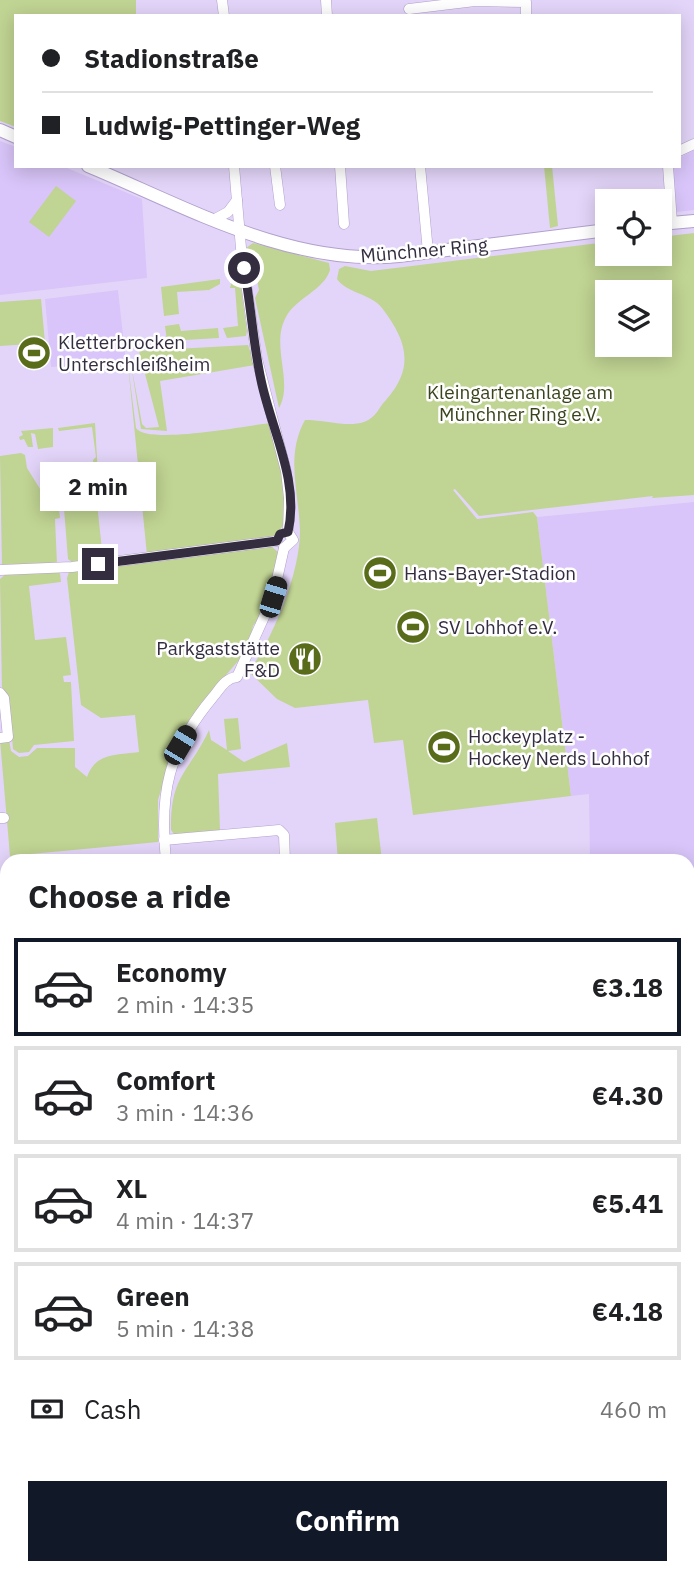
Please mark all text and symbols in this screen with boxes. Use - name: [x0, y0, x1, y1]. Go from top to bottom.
- text: Stadionstraße: [84, 41, 259, 75]
- text: Ludwig-Pettinger-Weg: [84, 108, 360, 142]
- map controls: [595, 189, 672, 357]
- button: locate: [595, 189, 672, 266]
- street label: Münchner Ring: [359, 232, 489, 268]
- route start: [228, 252, 260, 284]
- button: layers: [595, 280, 672, 357]
- place label: Kletterbrocken Unterschleißheim: [58, 330, 210, 376]
- sports icon: Kletterbrocken Unterschleißheim: [15, 334, 53, 372]
- park label: Kleingartenanlage am Münchner Ring e.V.: [427, 380, 613, 426]
- callout: 2 min: [40, 462, 156, 512]
- text: 2 min: [68, 471, 128, 501]
- route end: [82, 548, 114, 580]
- sports icon: Hans-Bayer-Stadion: [361, 554, 399, 592]
- place label: Hans-Bayer-Stadion: [404, 561, 576, 585]
- car: [257, 574, 290, 620]
- sports icon: SV Lohhof e.V.: [394, 608, 432, 646]
- place label: SV Lohhof e.V.: [438, 615, 558, 639]
- place label: Parkgaststätte F&D: [156, 636, 280, 682]
- restaurant icon: Parkgaststätte F&D: [286, 640, 324, 678]
- car: [161, 722, 200, 768]
- place label: Hockeyplatz - Hockey Nerds Lohhof: [468, 724, 649, 770]
- sports icon: Hockeyplatz - Hockey Nerds Lohhof: [425, 728, 463, 766]
- text: Choose a ride: [28, 875, 231, 917]
- text: Economy: [116, 955, 227, 989]
- icon: car: [32, 956, 95, 1019]
- text: €3.18: [592, 970, 663, 1004]
- text: 2 min · 14:35: [116, 989, 254, 1019]
- text: Comfort: [116, 1063, 215, 1097]
- icon: car: [32, 1064, 95, 1127]
- text: €4.30: [592, 1078, 663, 1112]
- text: 3 min · 14:36: [116, 1097, 254, 1127]
- text: XL: [116, 1171, 147, 1205]
- icon: car: [32, 1172, 95, 1235]
- text: €5.41: [592, 1186, 663, 1220]
- text: 4 min · 14:37: [116, 1205, 254, 1235]
- text: Green: [116, 1279, 190, 1313]
- icon: car: [32, 1280, 95, 1343]
- text: €4.18: [592, 1294, 663, 1328]
- text: 5 min · 14:38: [116, 1313, 254, 1343]
- icon: cash: [28, 1390, 66, 1428]
- text: Cash: [84, 1392, 141, 1426]
- text: 460 m: [600, 1394, 667, 1424]
- button: Confirm: [28, 1481, 667, 1561]

